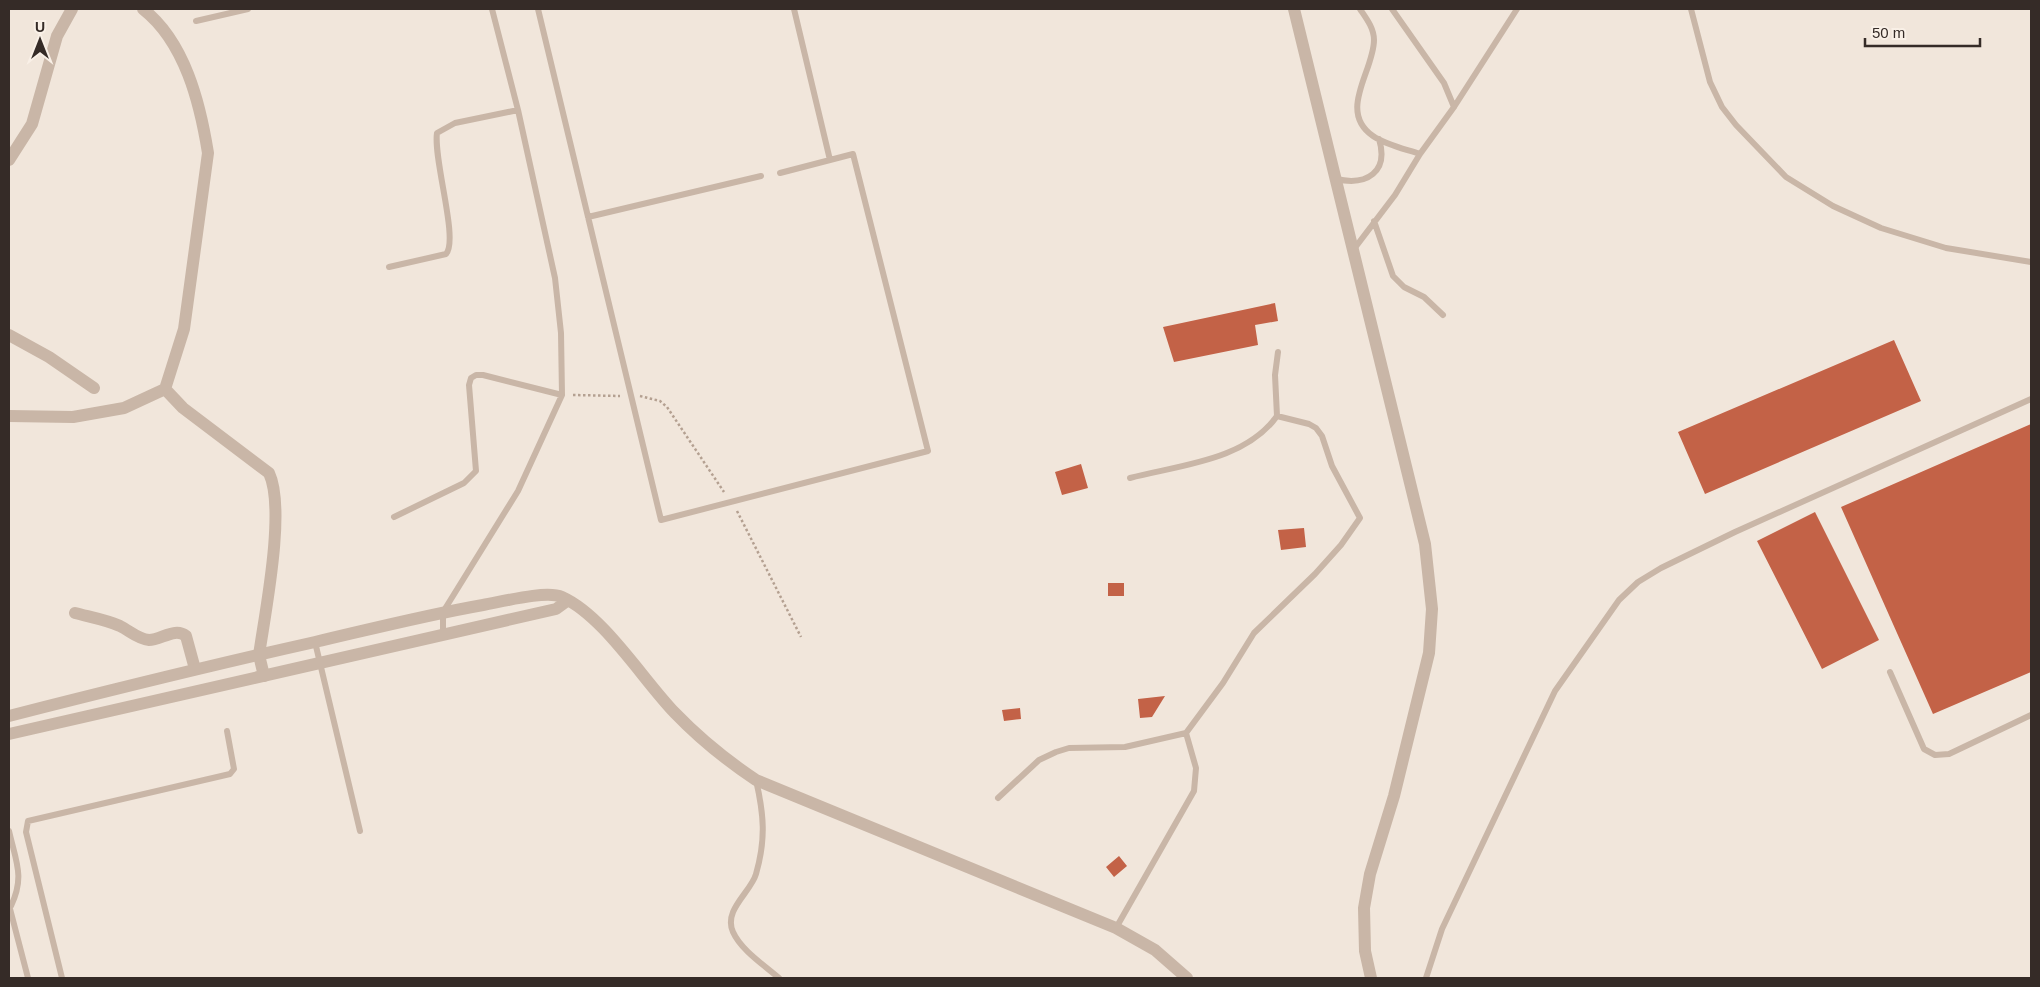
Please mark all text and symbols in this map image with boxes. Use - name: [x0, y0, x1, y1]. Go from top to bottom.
- north arrow: [15, 15, 65, 65]
- scale bar: [1865, 15, 1980, 47]
- text: U: [35, 19, 45, 35]
- text: 50 m: [1872, 24, 1905, 41]

